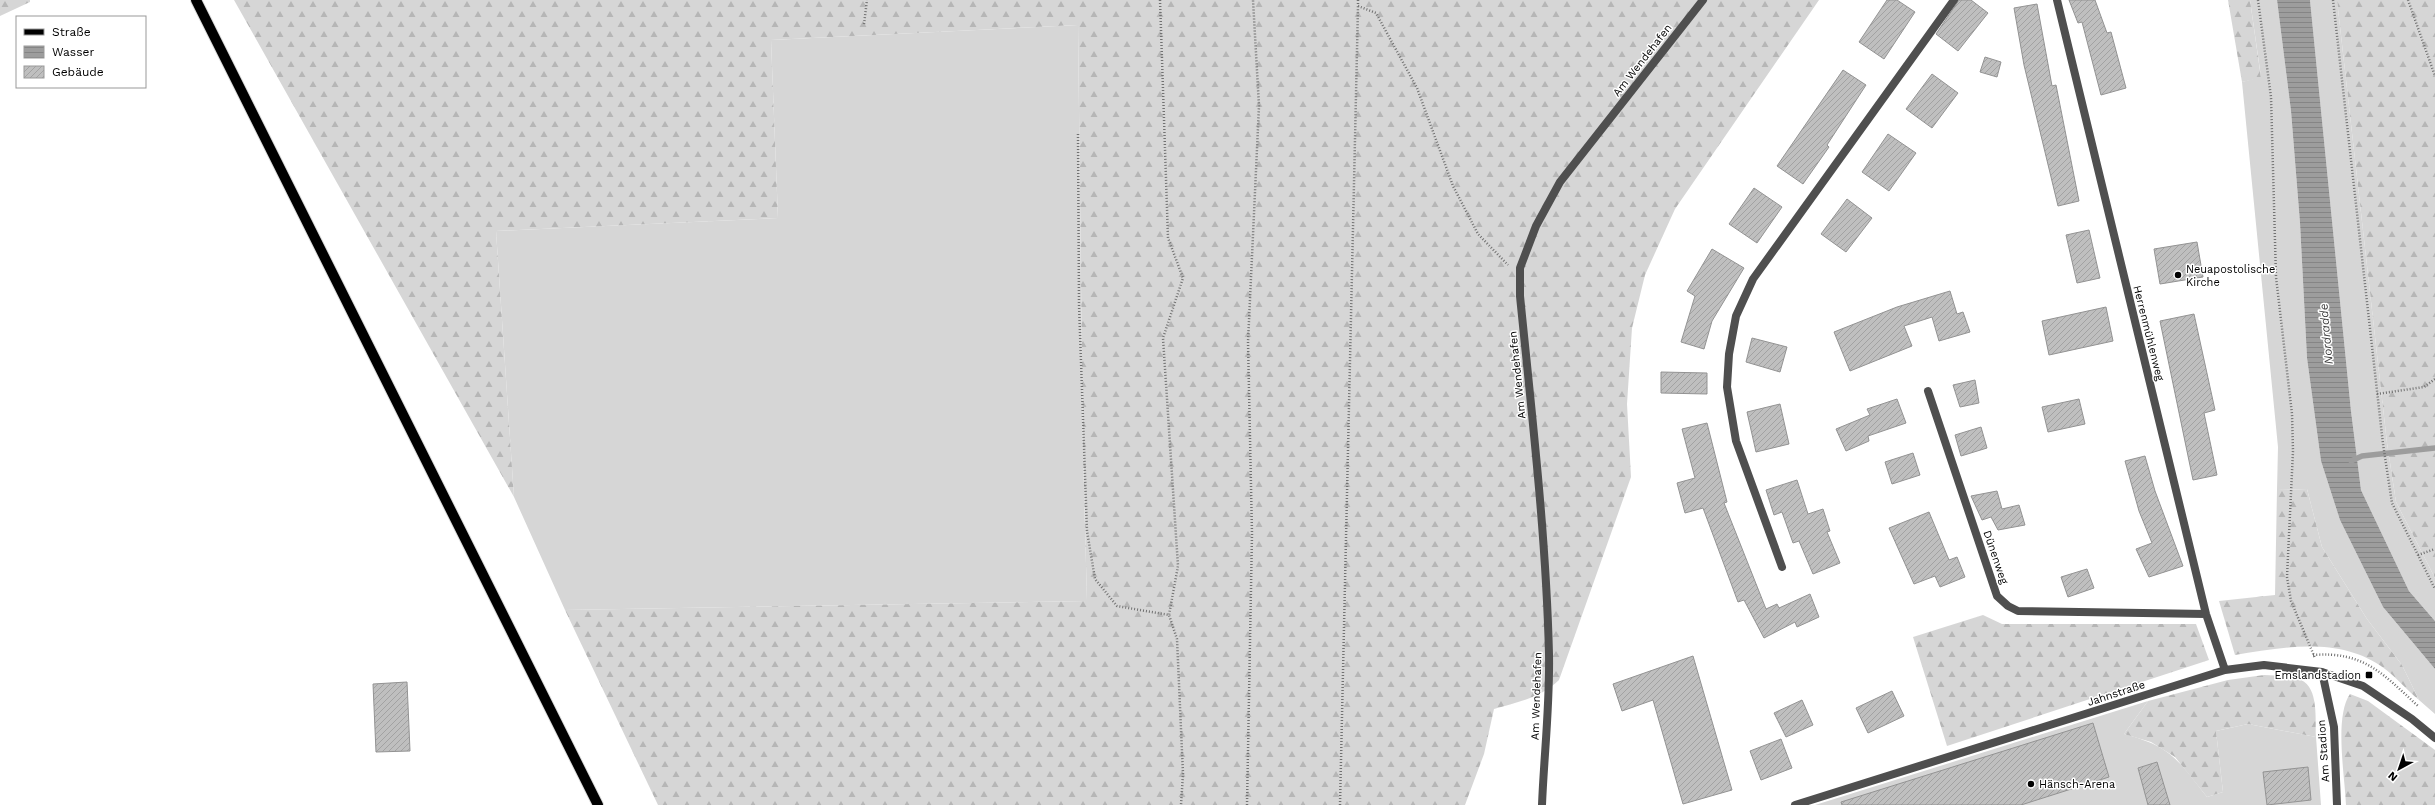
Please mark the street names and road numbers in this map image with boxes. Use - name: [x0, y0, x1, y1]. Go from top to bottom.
- street label: Am Wendehafen: [1610, 22, 1675, 99]
- street label: Herrenmühlenweg: [2130, 284, 2167, 382]
- street label: Am Wendehafen: [1506, 330, 1529, 419]
- street label: Dünenweg: [1980, 529, 2011, 586]
- street label: Am Wendehafen: [1528, 652, 1545, 740]
- street label: Jahnstraße: [2086, 678, 2147, 709]
- street label: Am Stadion: [2315, 719, 2332, 783]

